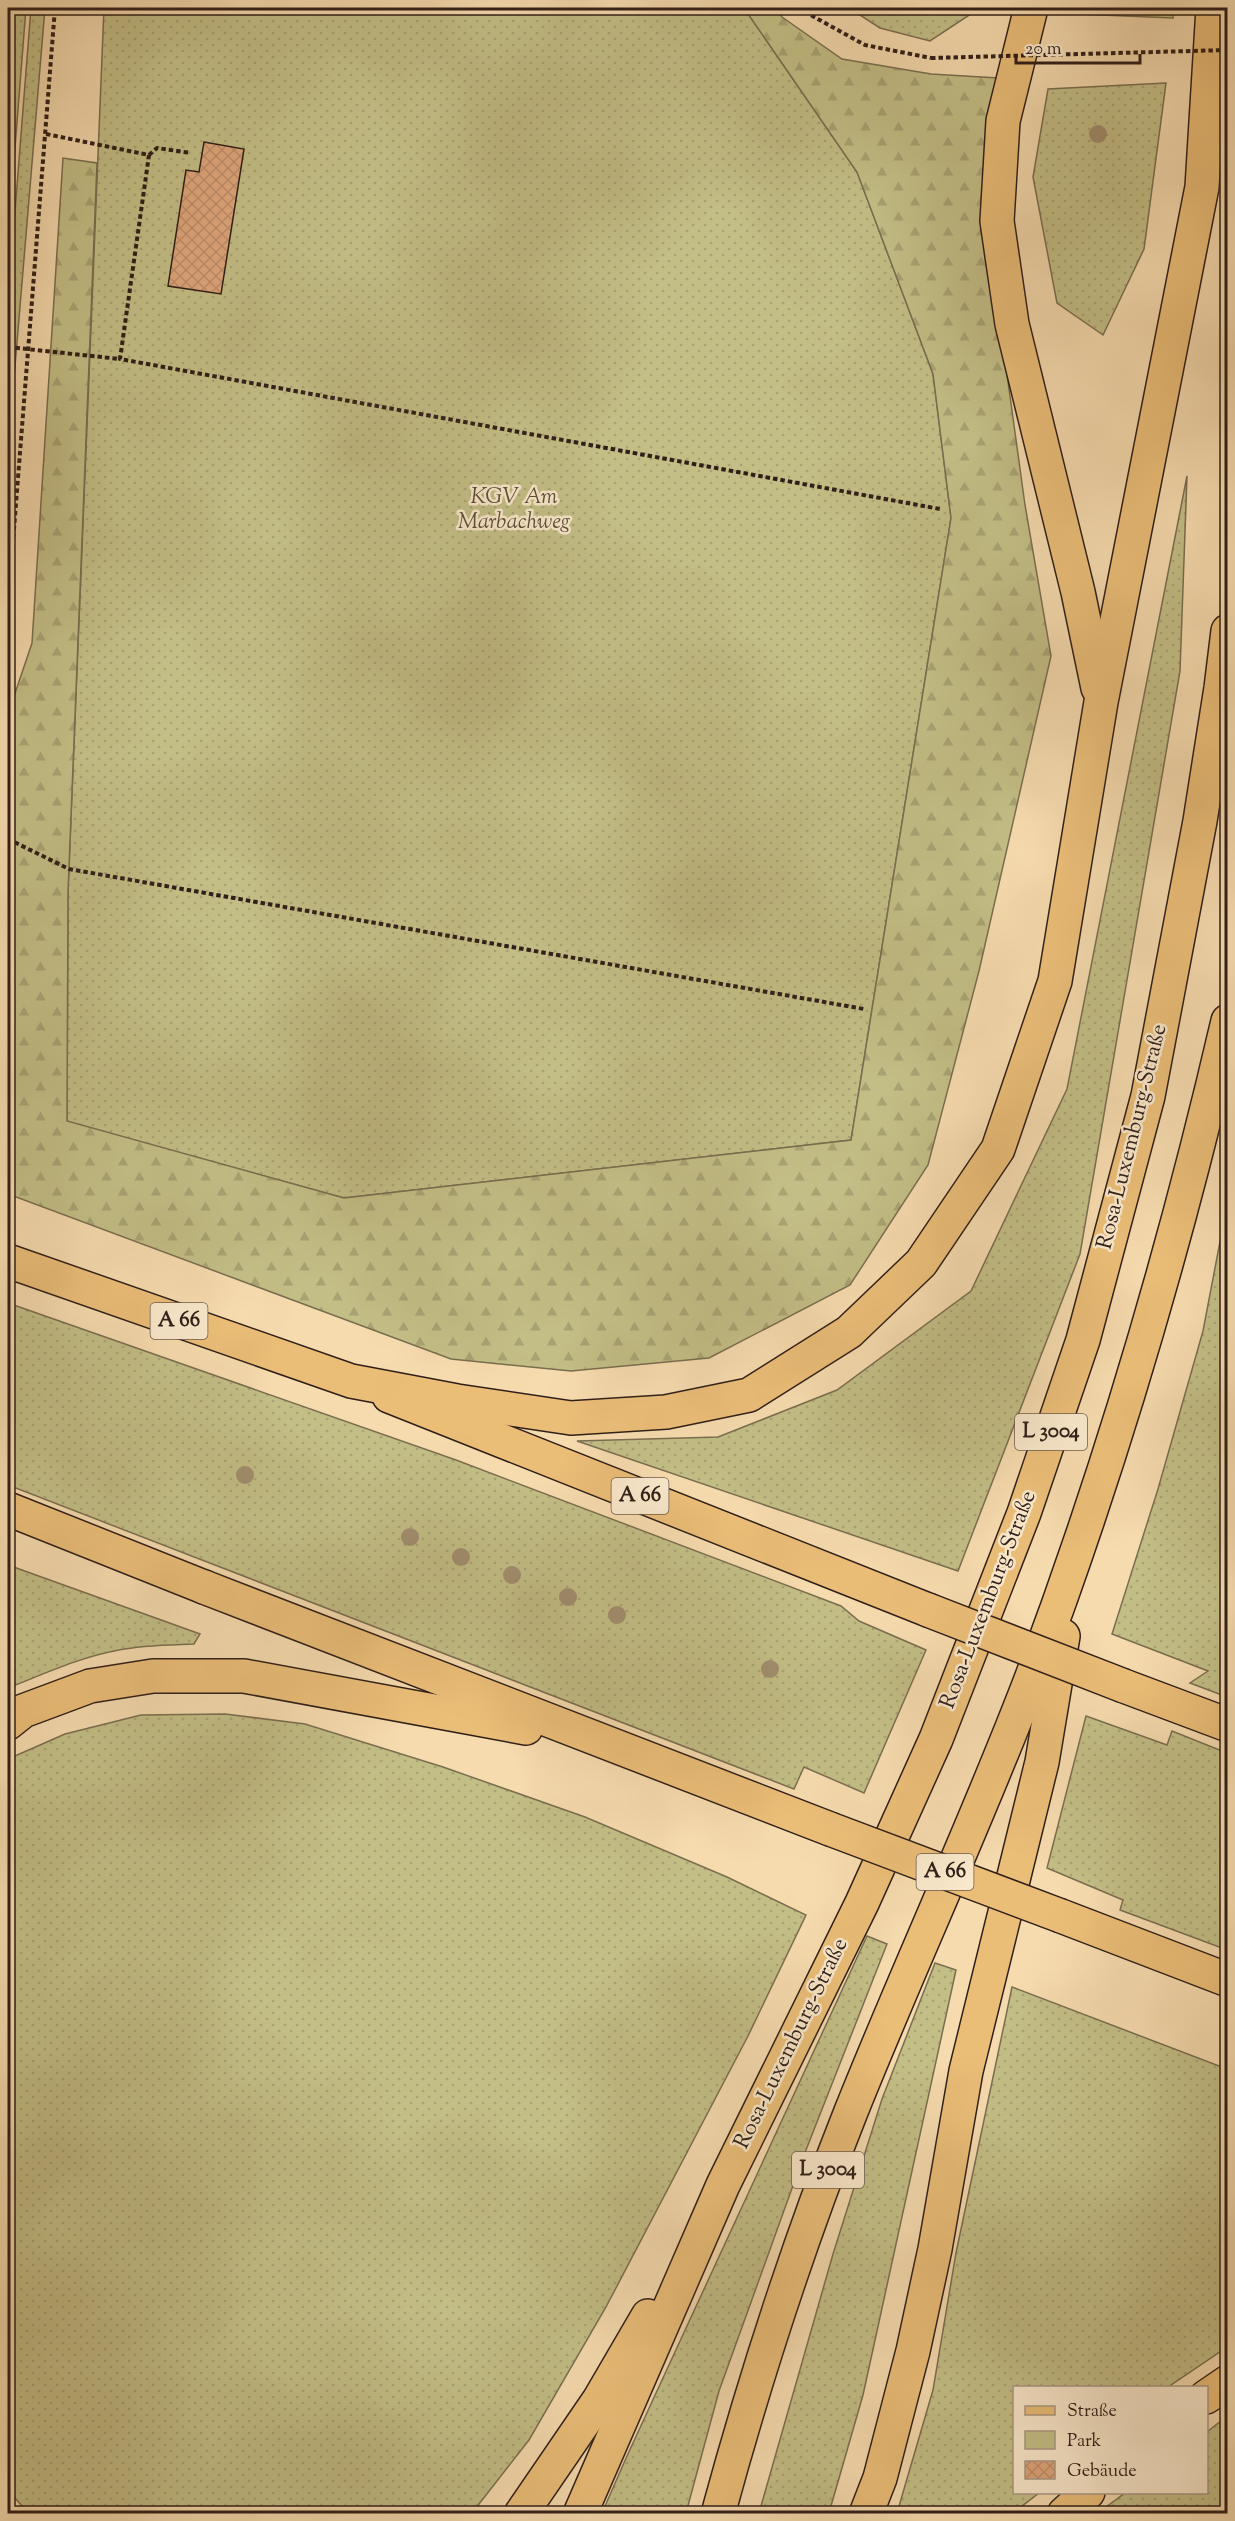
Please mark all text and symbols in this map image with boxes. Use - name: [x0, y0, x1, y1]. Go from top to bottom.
- scale bar: [1016, 27, 1140, 65]
- text: 20 m: [1025, 37, 1062, 63]
- park label: KGV Am Marbachweg: [458, 482, 571, 539]
- street label: Rosa-Luxemburg-Straße: [1090, 1021, 1176, 1253]
- road number: A 66: [150, 1303, 207, 1339]
- road number: L 3004: [1015, 1414, 1087, 1450]
- road number: A 66: [612, 1478, 668, 1514]
- street label: Rosa-Luxemburg-Straße: [933, 1486, 1045, 1714]
- road number: A 66: [916, 1854, 974, 1890]
- street label: Rosa-Luxemburg-Straße: [727, 1933, 857, 2155]
- road number: L 3004: [792, 2152, 864, 2188]
- legend: [1013, 2386, 1208, 2494]
- text: Straße: [1067, 2399, 1117, 2425]
- text: Park: [1067, 2429, 1102, 2455]
- text: Gebäude: [1067, 2459, 1137, 2485]

